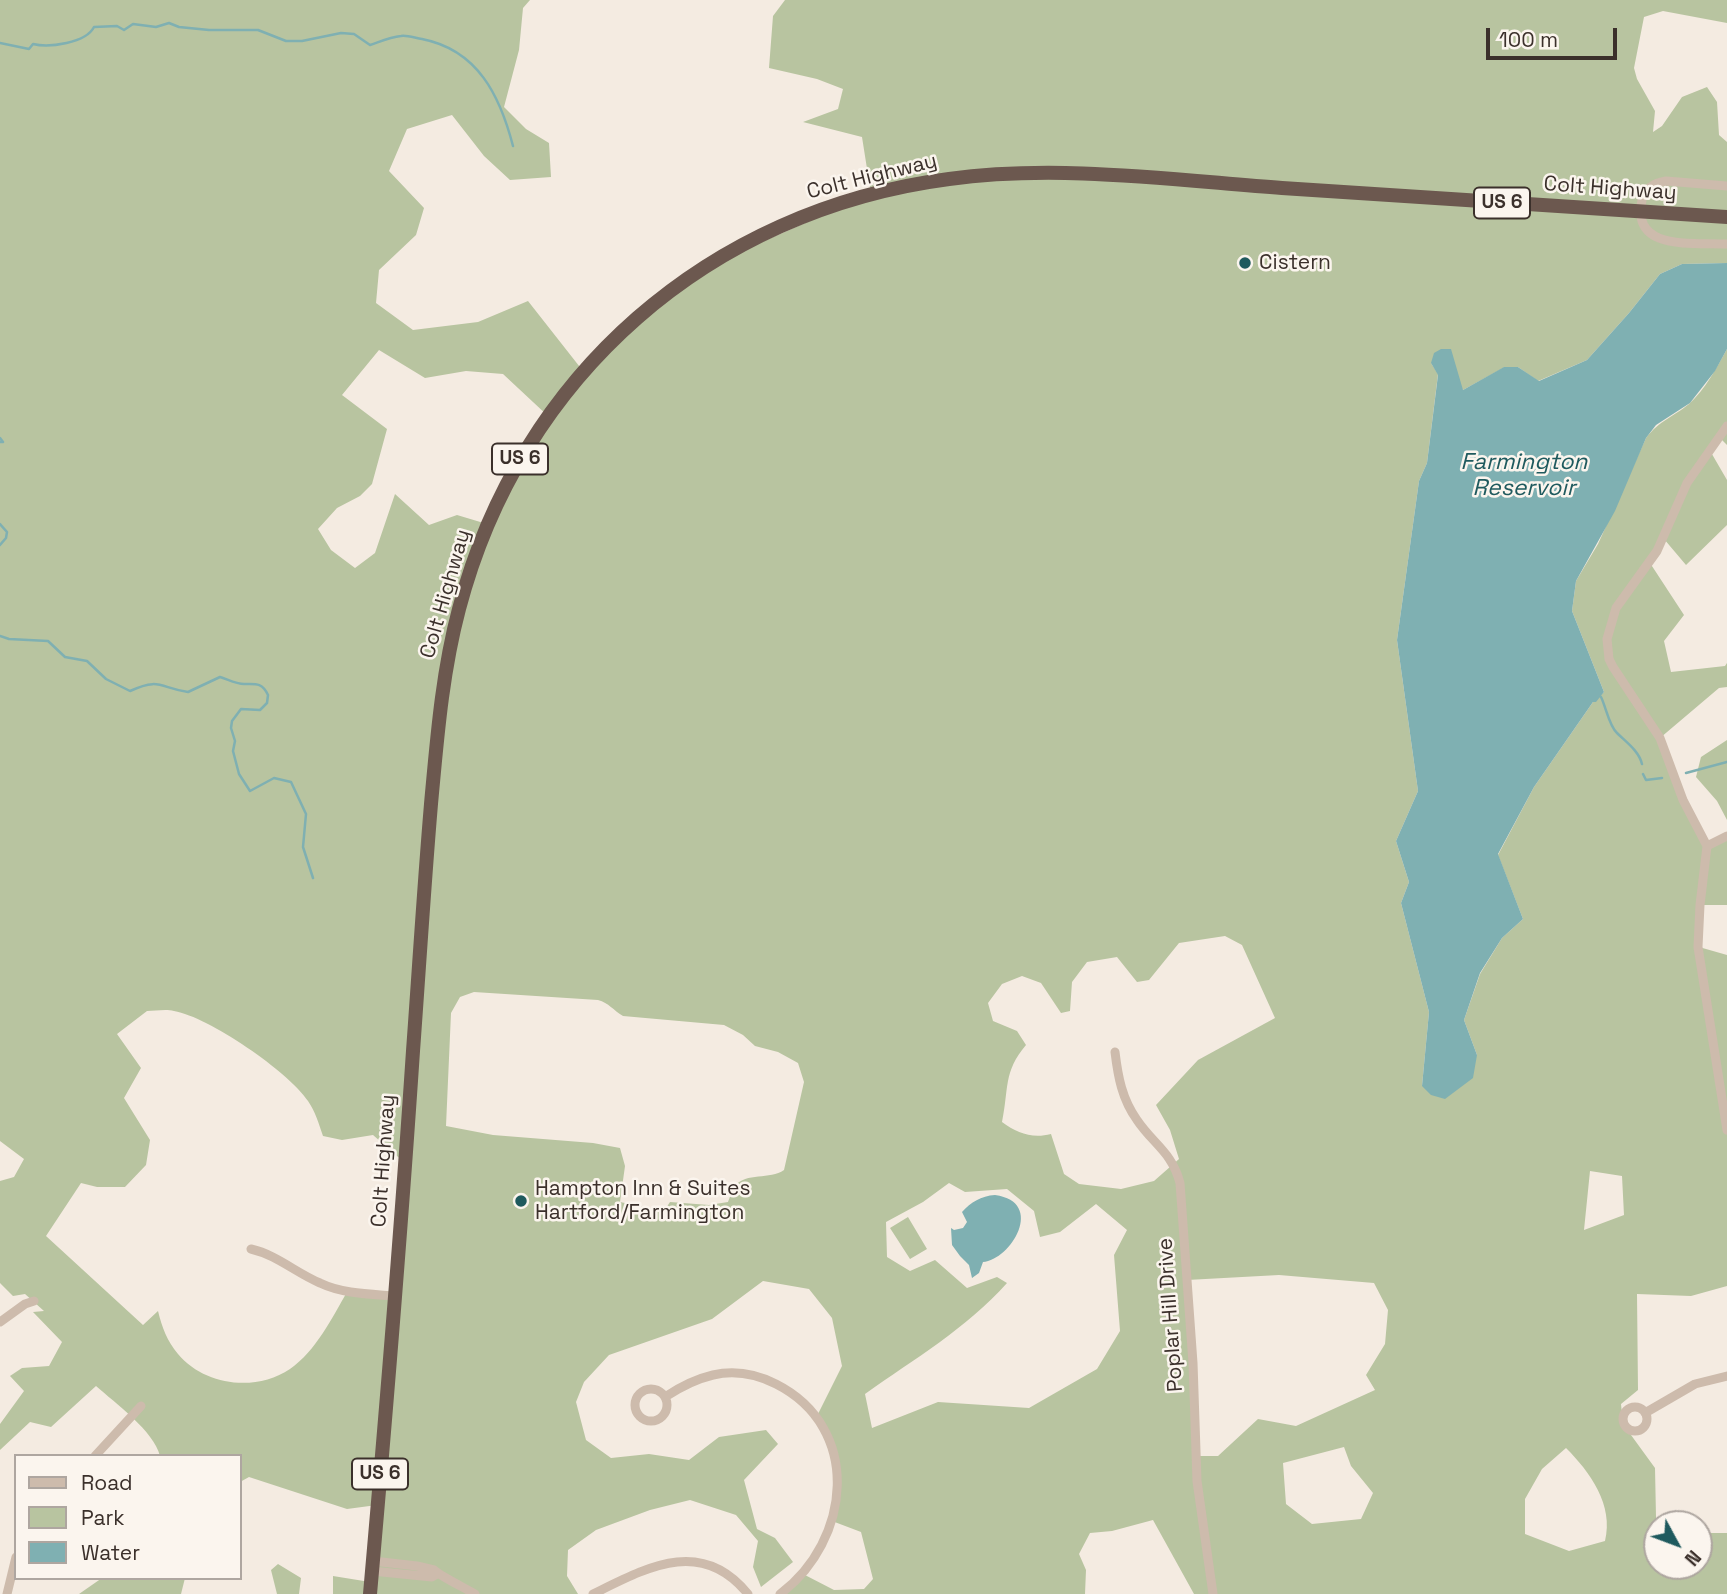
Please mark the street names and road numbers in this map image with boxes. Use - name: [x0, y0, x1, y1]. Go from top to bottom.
- street label: Colt Highway: [804, 149, 940, 205]
- street label: Colt Highway: [1543, 172, 1677, 206]
- road number: US 6: [1474, 188, 1530, 218]
- road number: US 6: [492, 444, 548, 474]
- street label: Colt Highway: [416, 527, 476, 661]
- street label: Colt Highway: [367, 1094, 401, 1228]
- street label: Poplar Hill Drive: [1153, 1237, 1189, 1393]
- road number: US 6: [352, 1458, 408, 1490]

